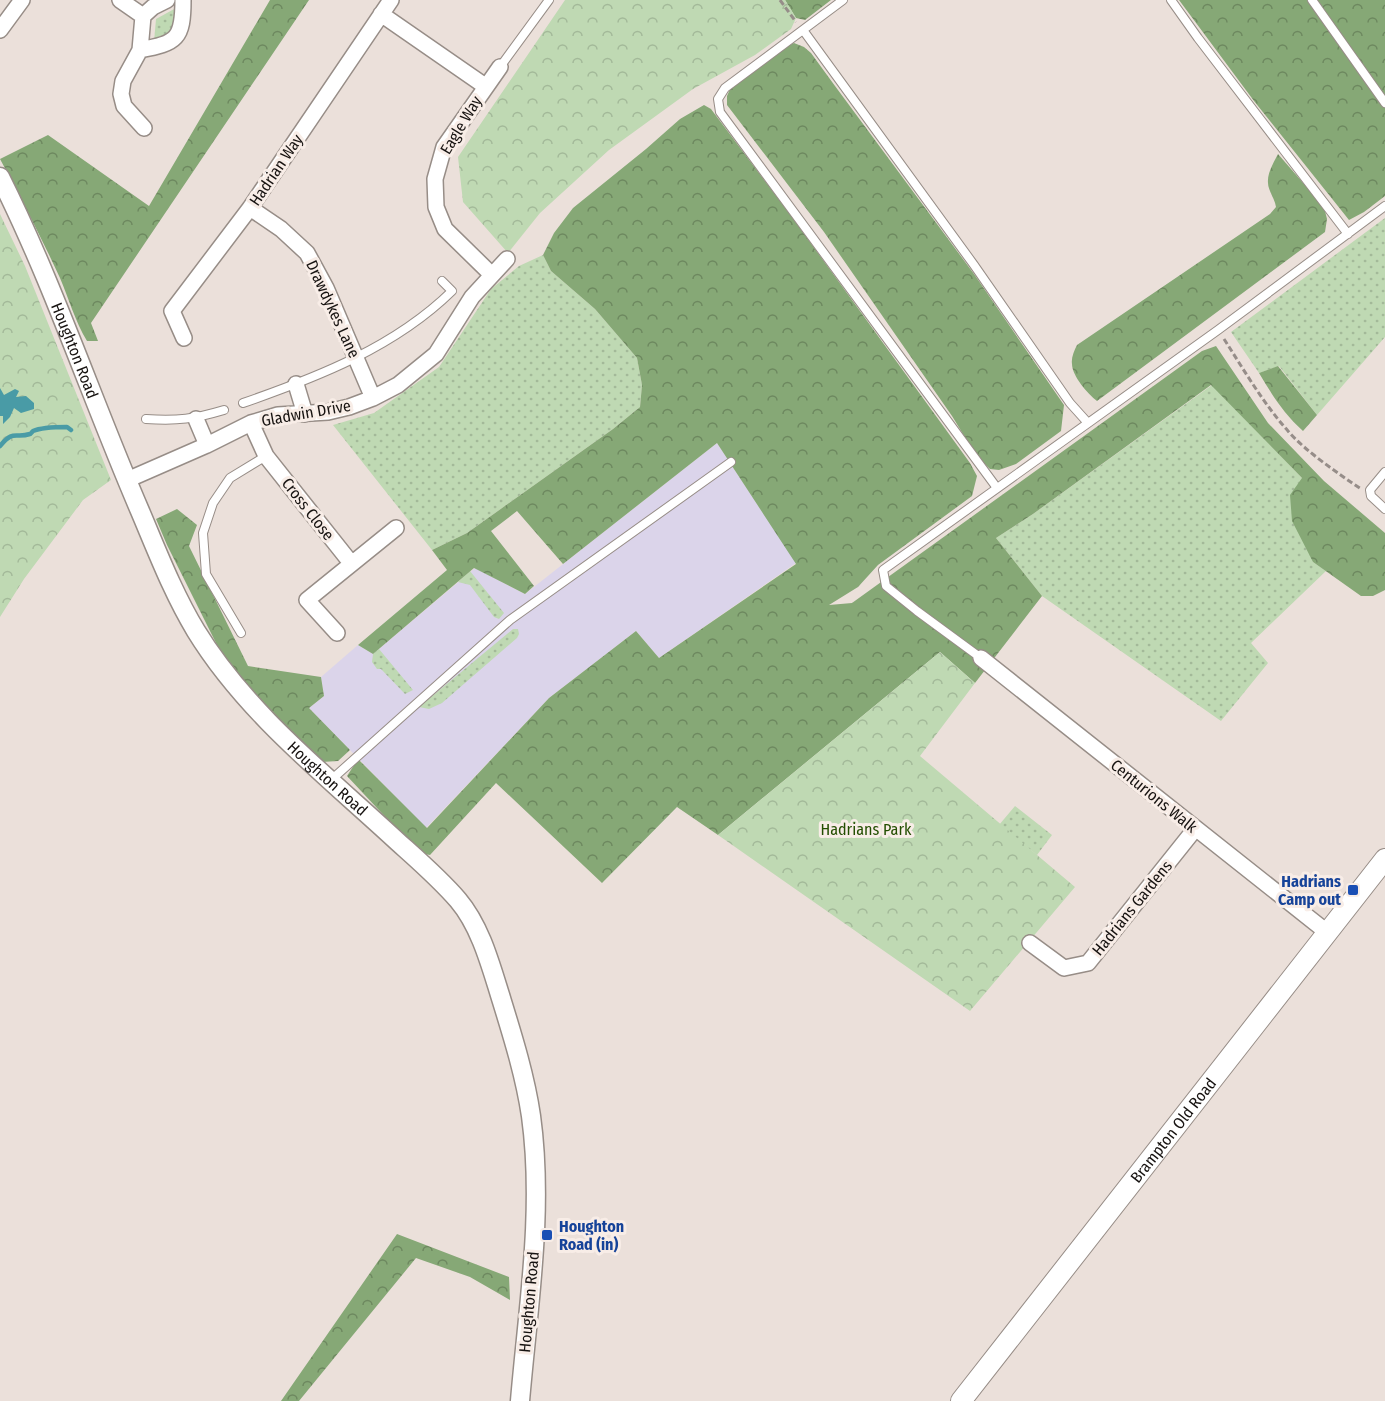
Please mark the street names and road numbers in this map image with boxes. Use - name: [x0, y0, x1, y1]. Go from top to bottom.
- street label: Eagle Way: [436, 92, 486, 158]
- street label: Hadrian Way: [245, 130, 307, 209]
- street label: Drawdykes Lane: [302, 257, 364, 361]
- street label: Houghton Road: [48, 300, 103, 401]
- street label: Gladwin Drive: [260, 396, 352, 430]
- street label: Cross Close: [278, 474, 338, 544]
- street label: Houghton Road: [284, 737, 372, 819]
- street label: Centurions Walk: [1107, 755, 1201, 837]
- street label: Hadrians Gardens: [1088, 857, 1176, 959]
- street label: Brampton Old Road: [1126, 1074, 1220, 1186]
- street label: Houghton Road: [515, 1251, 543, 1353]

